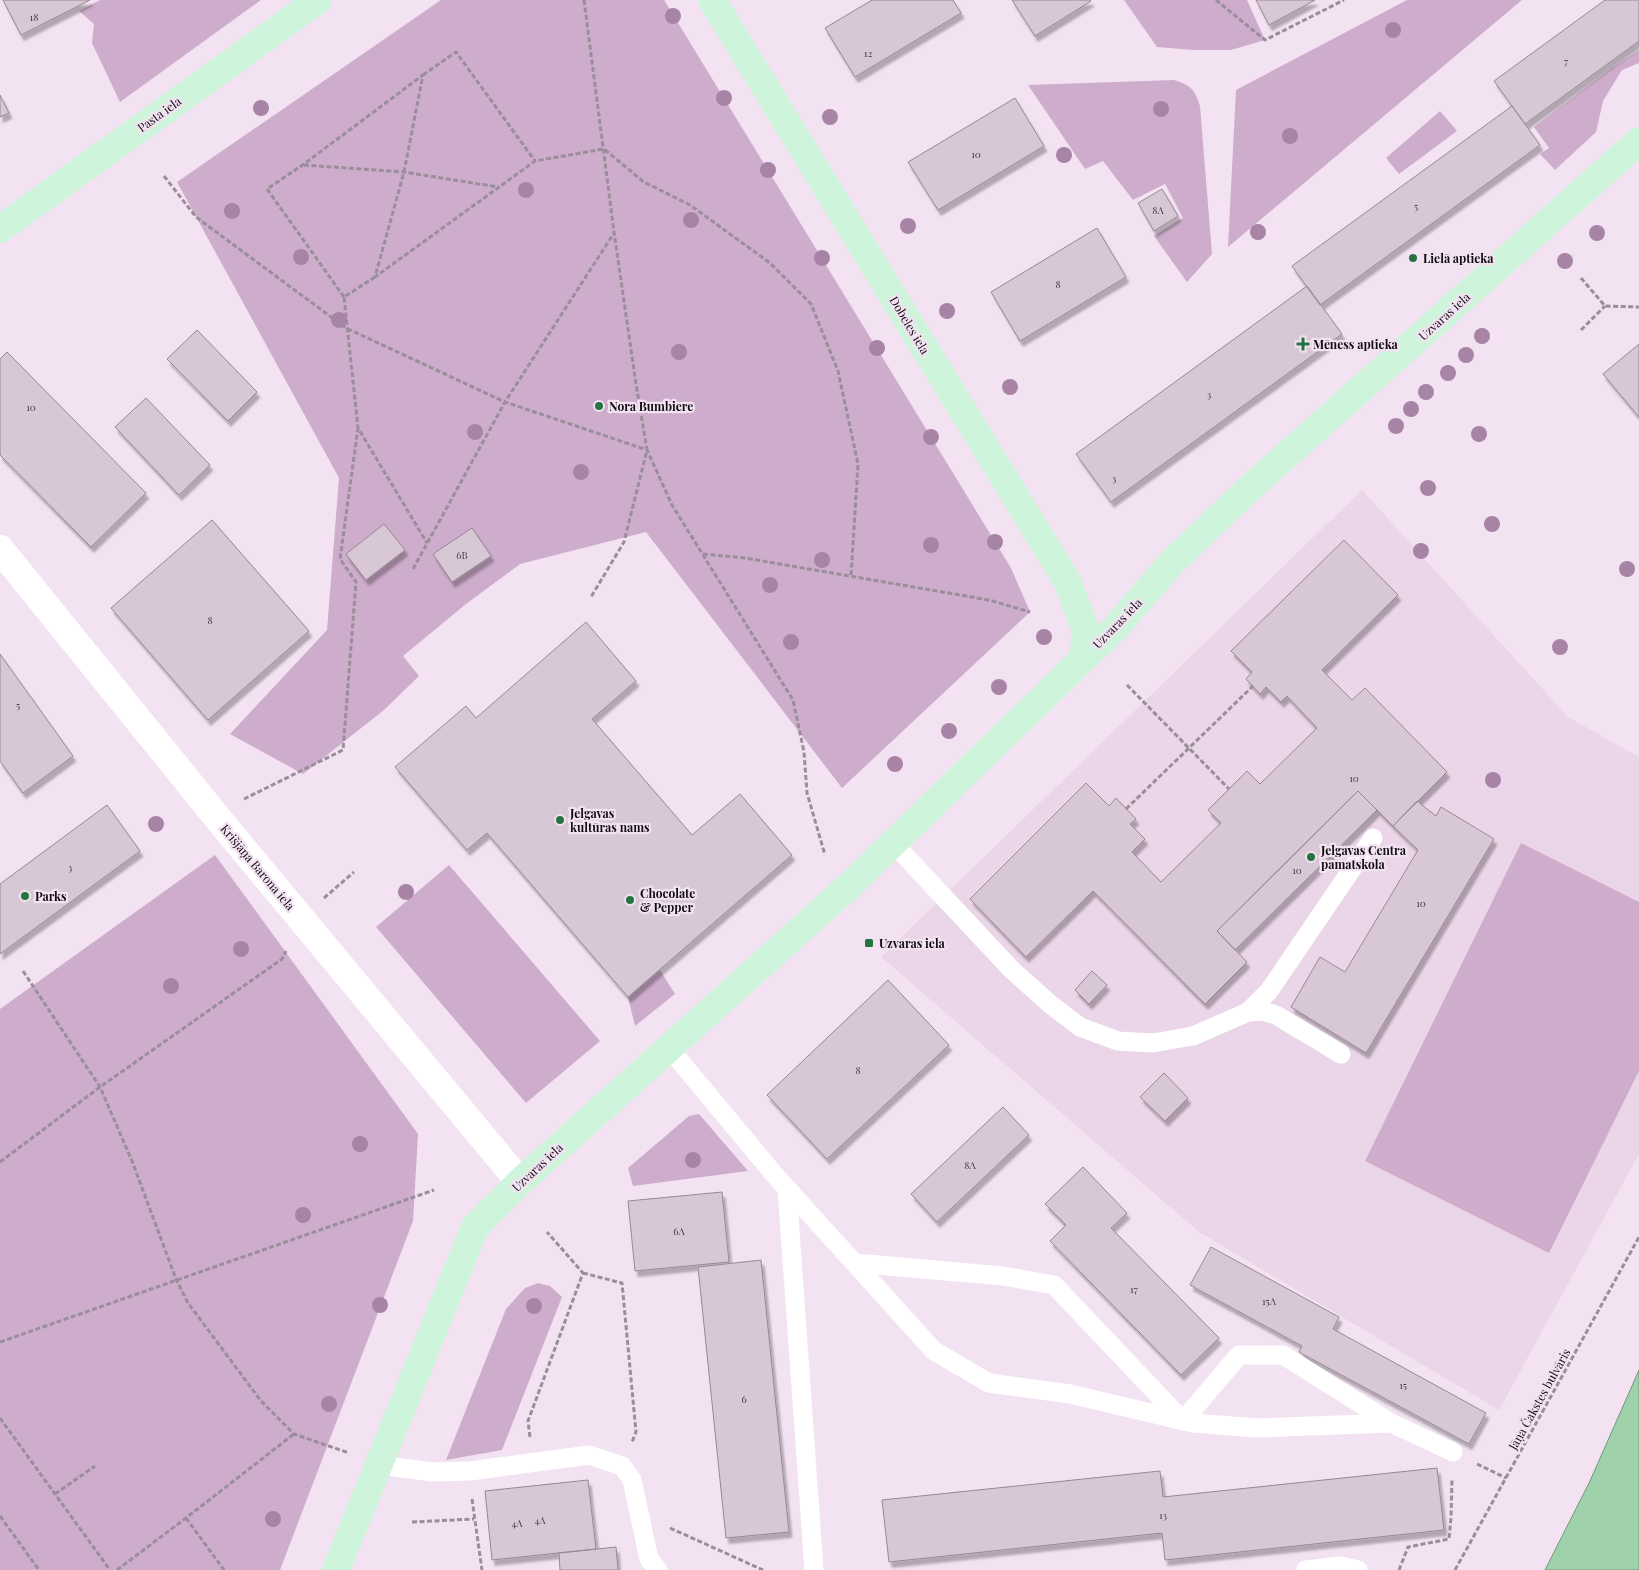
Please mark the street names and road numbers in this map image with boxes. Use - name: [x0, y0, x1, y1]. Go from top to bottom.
- street label: Pasta iela: [134, 93, 184, 135]
- street label: Uzvaras iela: [1415, 289, 1473, 343]
- street label: Dobeles iela: [886, 293, 934, 357]
- street label: Uzvaras iela: [1089, 594, 1145, 652]
- street label: Krišjāņa Barona iela: [217, 821, 299, 913]
- street label: Uzvaras iela: [508, 1139, 566, 1195]
- street label: Jāņa Čakstes bulvāris: [1504, 1345, 1574, 1453]

